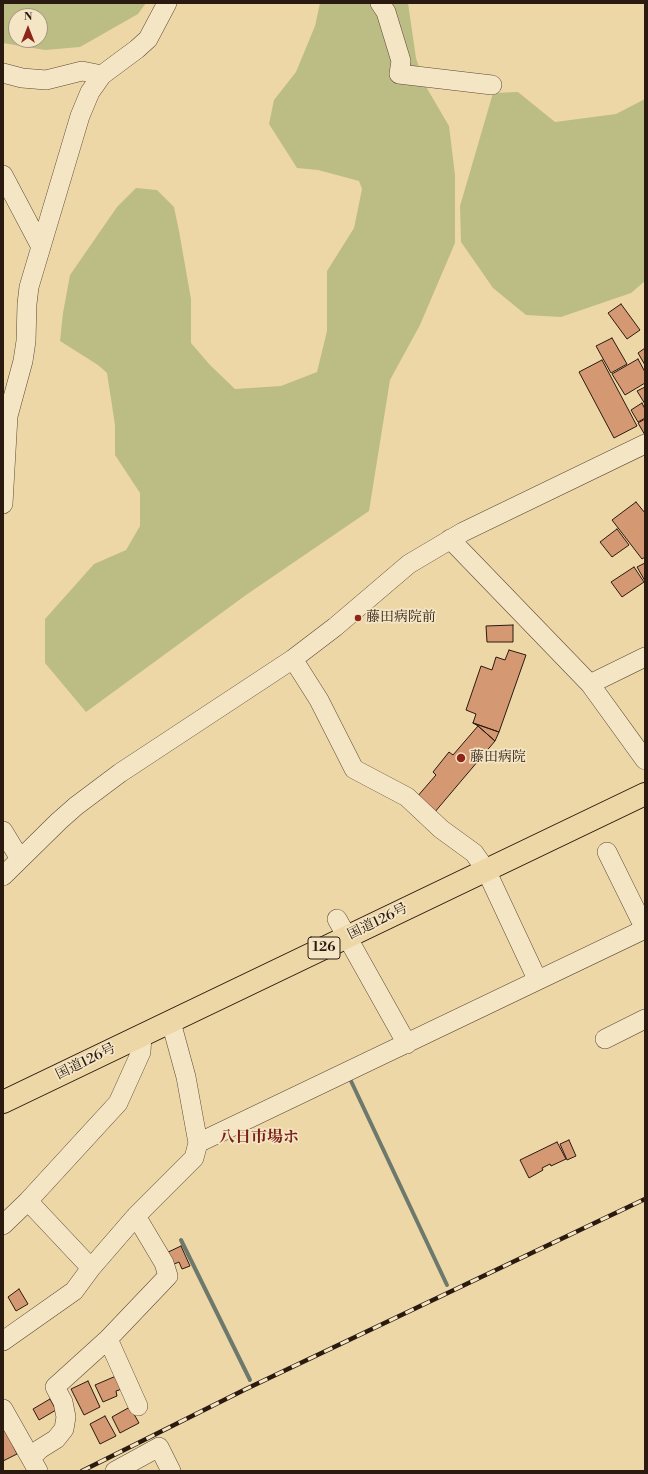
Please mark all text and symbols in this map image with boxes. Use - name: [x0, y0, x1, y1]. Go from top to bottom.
- north arrow: [8, 8, 48, 48]
- text: N: [24, 10, 32, 24]
- place label: 藤田病院前: [366, 610, 436, 626]
- marker: 藤田病院前: [353, 613, 363, 623]
- place label: 藤田病院: [470, 750, 526, 766]
- marker: 藤田病院: [455, 752, 467, 764]
- street label: 国道126号: [345, 900, 411, 944]
- road number: 126: [308, 937, 340, 959]
- street label: 国道126号: [53, 1040, 119, 1084]
- district label: 八日市場ホ: [219, 1128, 299, 1148]

